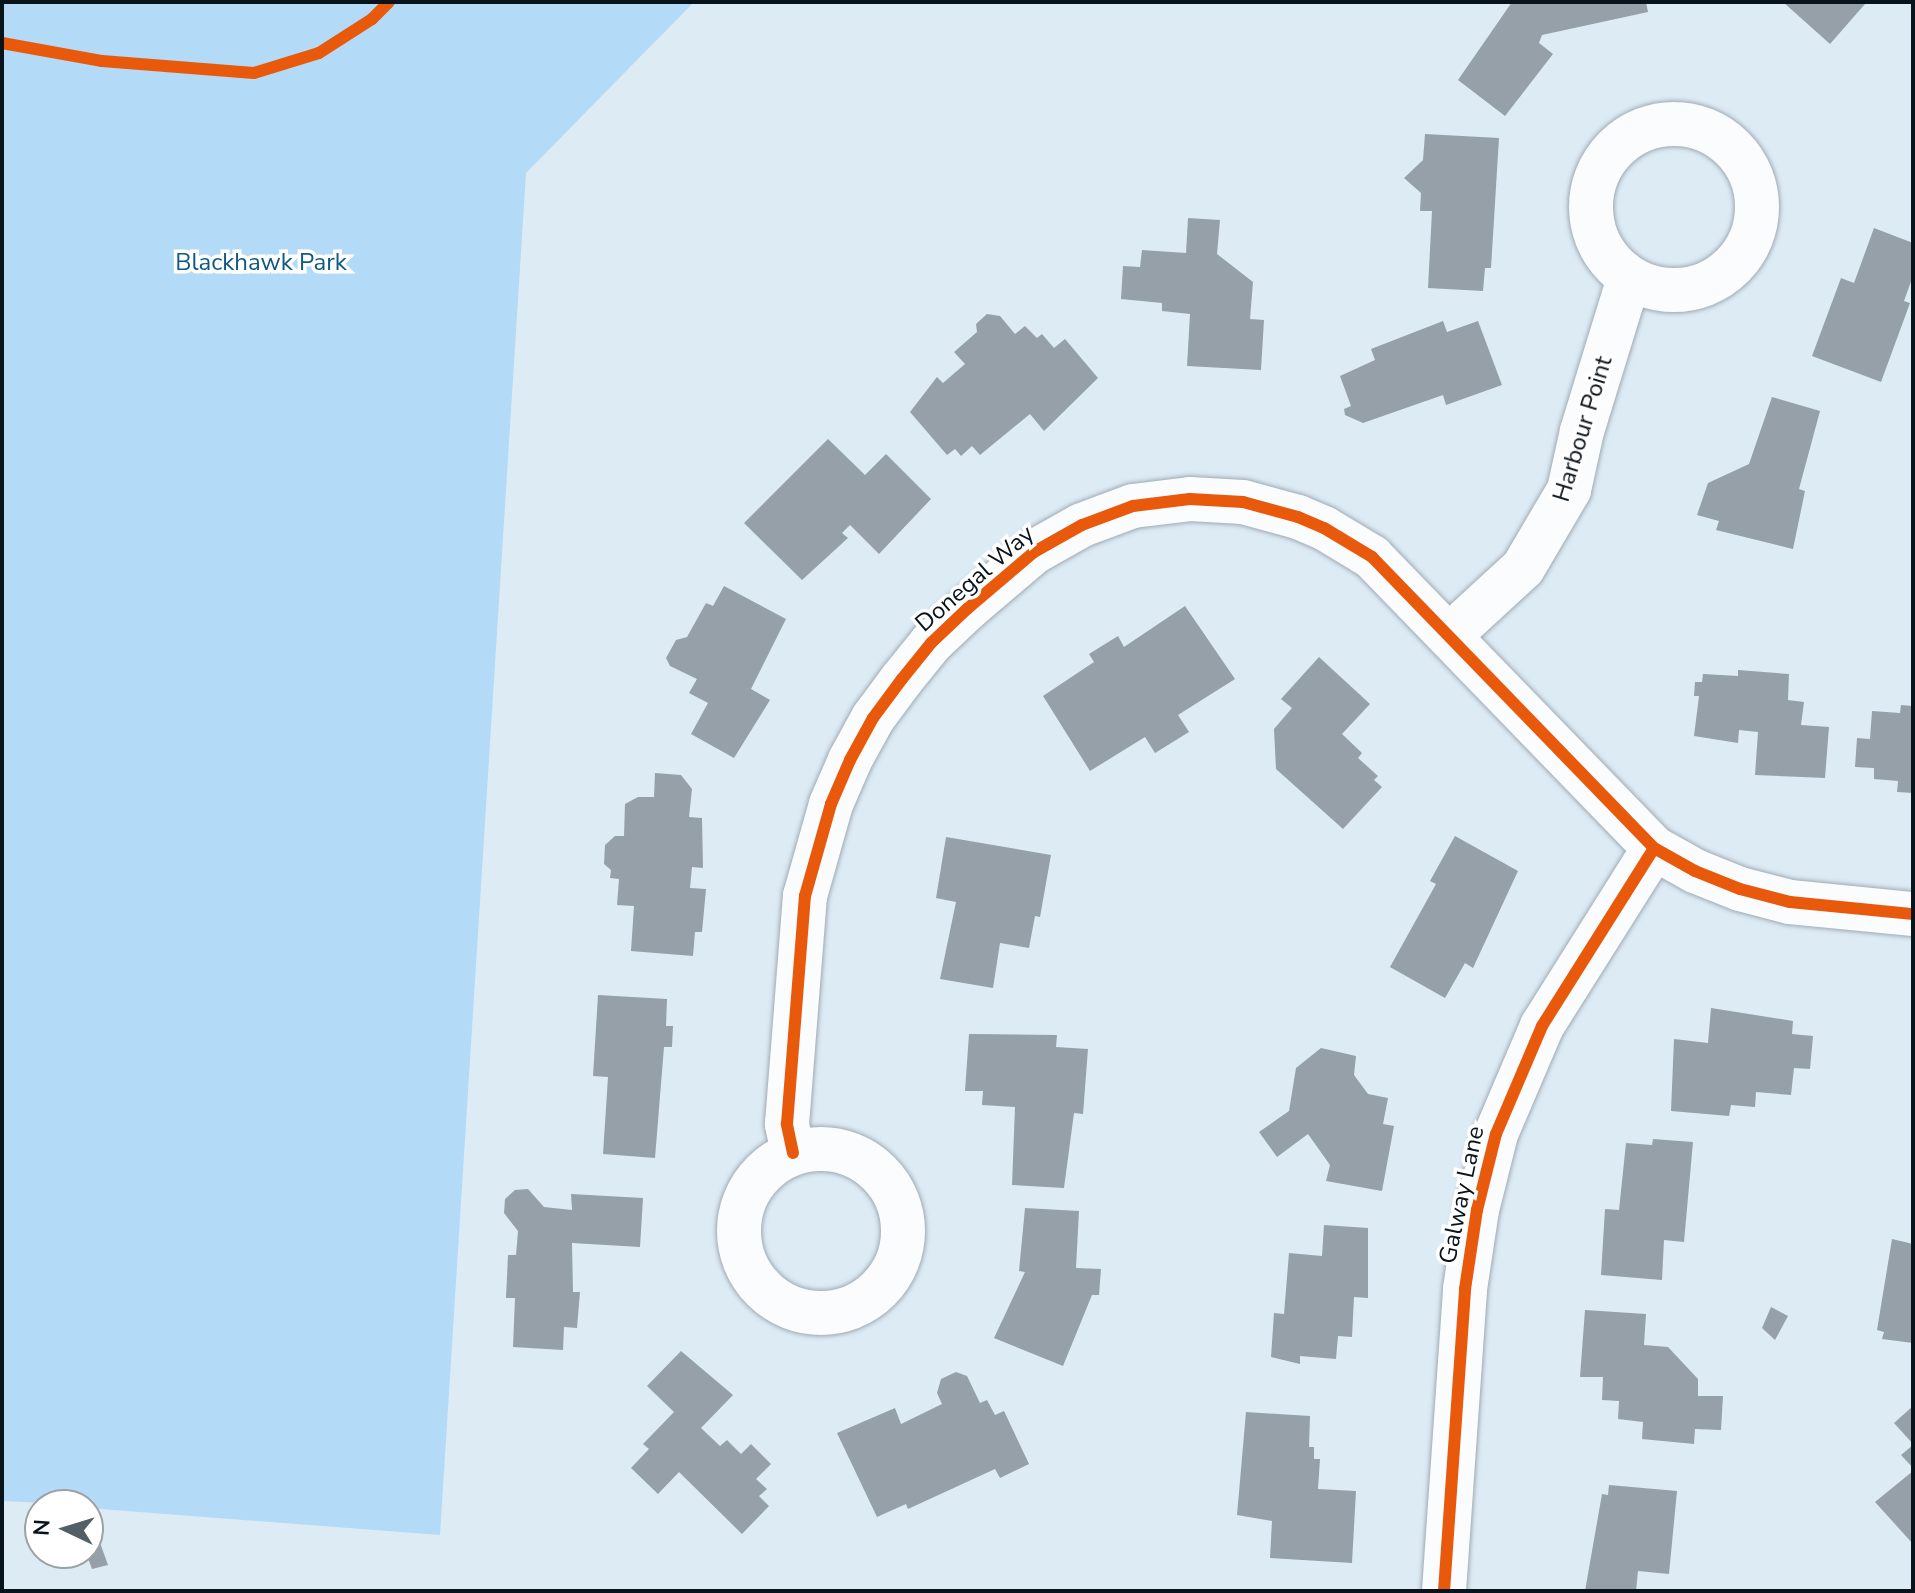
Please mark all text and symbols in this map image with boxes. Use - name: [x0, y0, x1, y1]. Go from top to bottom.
- park label: Blackhawk Park: [175, 249, 347, 277]
- street label: Harbour Point: [1547, 353, 1619, 505]
- street label: Donegal Way: [910, 520, 1040, 638]
- street label: Galway Lane: [1433, 1123, 1491, 1267]
- north arrow: [24, 1489, 104, 1569]
- text: N: [27, 1518, 58, 1537]

